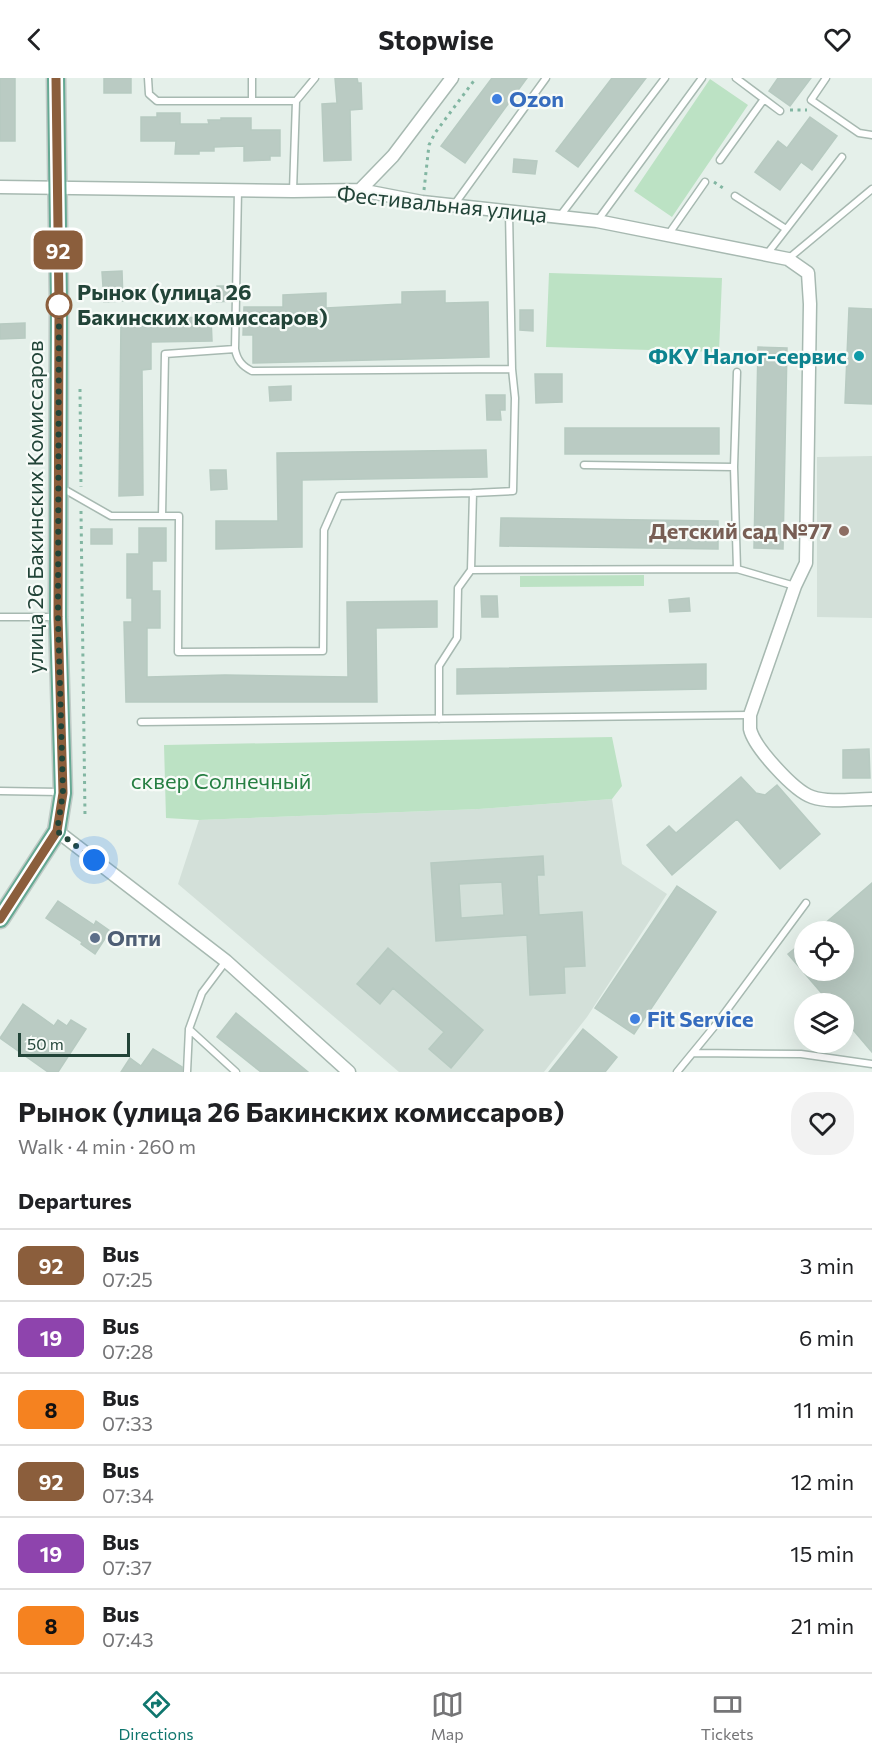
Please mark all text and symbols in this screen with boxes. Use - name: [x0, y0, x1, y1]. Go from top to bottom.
- icon: back: [18, 23, 51, 56]
- text: Stopwise: [378, 23, 494, 56]
- icon: heart: [821, 23, 854, 56]
- place label: Ozon: [509, 85, 564, 112]
- marker: Ozon: [490, 92, 504, 106]
- street label: Фестивальная улица: [336, 179, 548, 228]
- line badge: 92: [31, 230, 85, 270]
- text: 92: [46, 238, 70, 263]
- place label: Рынок (улица 26 Бакинских комиссаров): [77, 278, 328, 330]
- marker: Рынок (улица 26 Бакинских комиссаров): [46, 292, 72, 318]
- street label: улица 26 Бакинских Комиссаров: [21, 340, 48, 674]
- place label: ФКУ Налог-сервис: [648, 342, 847, 369]
- marker: ФКУ Налог-сервис: [852, 349, 866, 363]
- place label: Детский сад №77: [649, 517, 832, 544]
- marker: Детский сад №77: [837, 524, 851, 538]
- park label: сквер Солнечный: [131, 767, 311, 794]
- your location: [79, 845, 109, 875]
- map controls: [794, 921, 854, 1053]
- button: locate: [794, 921, 854, 981]
- place label: Опти: [107, 924, 161, 951]
- marker: Опти: [88, 931, 102, 945]
- button: layers: [794, 993, 854, 1053]
- place label: Fit Service: [647, 1005, 754, 1032]
- marker: Fit Service: [628, 1012, 642, 1026]
- scale bar: [18, 1030, 130, 1058]
- text: 50 m: [27, 1034, 64, 1053]
- button: heart: [791, 1092, 854, 1155]
- text: Рынок (улица 26 Бакинских комиссаров): [18, 1094, 565, 1128]
- text: Walk · 4 min · 260 m: [18, 1134, 196, 1158]
- text: Departures: [18, 1187, 132, 1214]
- text: Bus: [102, 1240, 139, 1267]
- text: 3 min: [800, 1252, 854, 1279]
- text: 92: [39, 1253, 63, 1278]
- text: 07:25: [102, 1267, 153, 1291]
- text: Bus: [102, 1312, 139, 1339]
- text: 6 min: [799, 1324, 854, 1351]
- text: 19: [40, 1325, 62, 1350]
- text: 07:28: [102, 1339, 153, 1363]
- text: Bus: [102, 1384, 139, 1411]
- text: 11 min: [794, 1396, 854, 1423]
- text: 8: [45, 1397, 58, 1422]
- text: 07:33: [102, 1411, 153, 1435]
- text: Bus: [102, 1456, 139, 1483]
- text: 12 min: [791, 1468, 854, 1495]
- text: 92: [39, 1469, 63, 1494]
- text: 07:34: [102, 1483, 154, 1507]
- text: Bus: [102, 1528, 139, 1555]
- text: 15 min: [790, 1540, 854, 1567]
- text: 19: [40, 1541, 62, 1566]
- text: 07:37: [102, 1555, 152, 1579]
- text: Bus: [102, 1600, 139, 1627]
- text: 21 min: [791, 1612, 854, 1639]
- text: 8: [45, 1613, 58, 1638]
- text: 07:43: [102, 1627, 154, 1651]
- tab: Directions: [119, 1688, 194, 1743]
- tab: Map: [431, 1688, 464, 1743]
- tab: Tickets: [701, 1688, 753, 1743]

